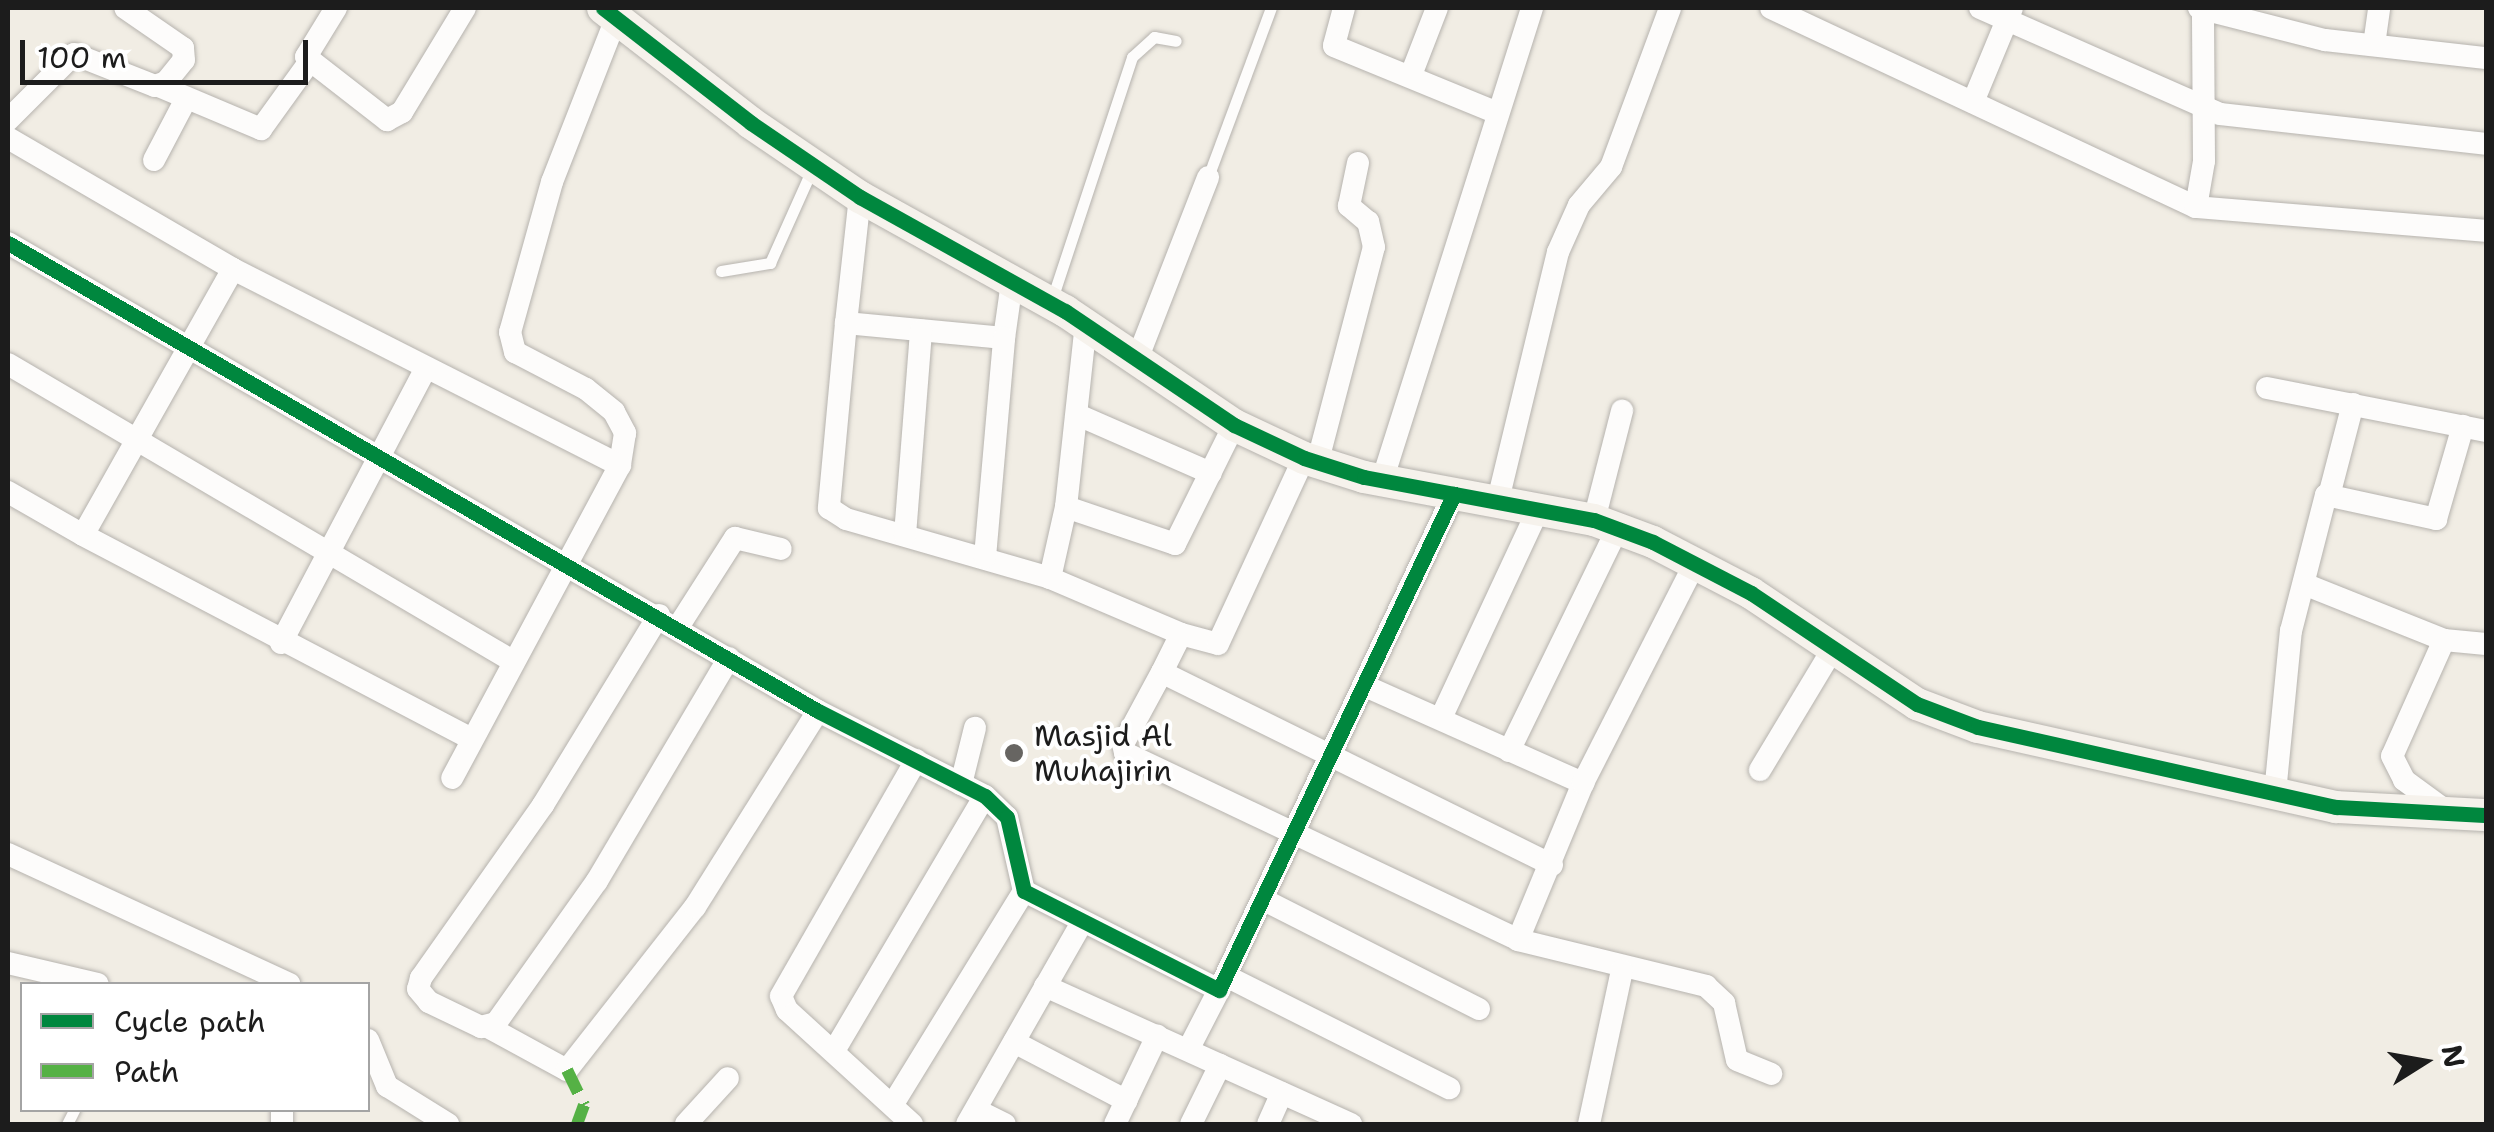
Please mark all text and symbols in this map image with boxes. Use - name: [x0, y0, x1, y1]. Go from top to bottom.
- scale bar: [25, 20, 312, 82]
- text: 100 m: [37, 37, 127, 78]
- place label: Masjid Al Muhajirin: [1034, 718, 1172, 788]
- marker: Masjid Al Muhajirin: [1003, 742, 1025, 764]
- legend: [20, 982, 370, 1112]
- text: Cycle path: [114, 1001, 266, 1042]
- north arrow: [2374, 1012, 2474, 1112]
- text: N: [2433, 1042, 2474, 1071]
- text: Path: [114, 1051, 180, 1092]

